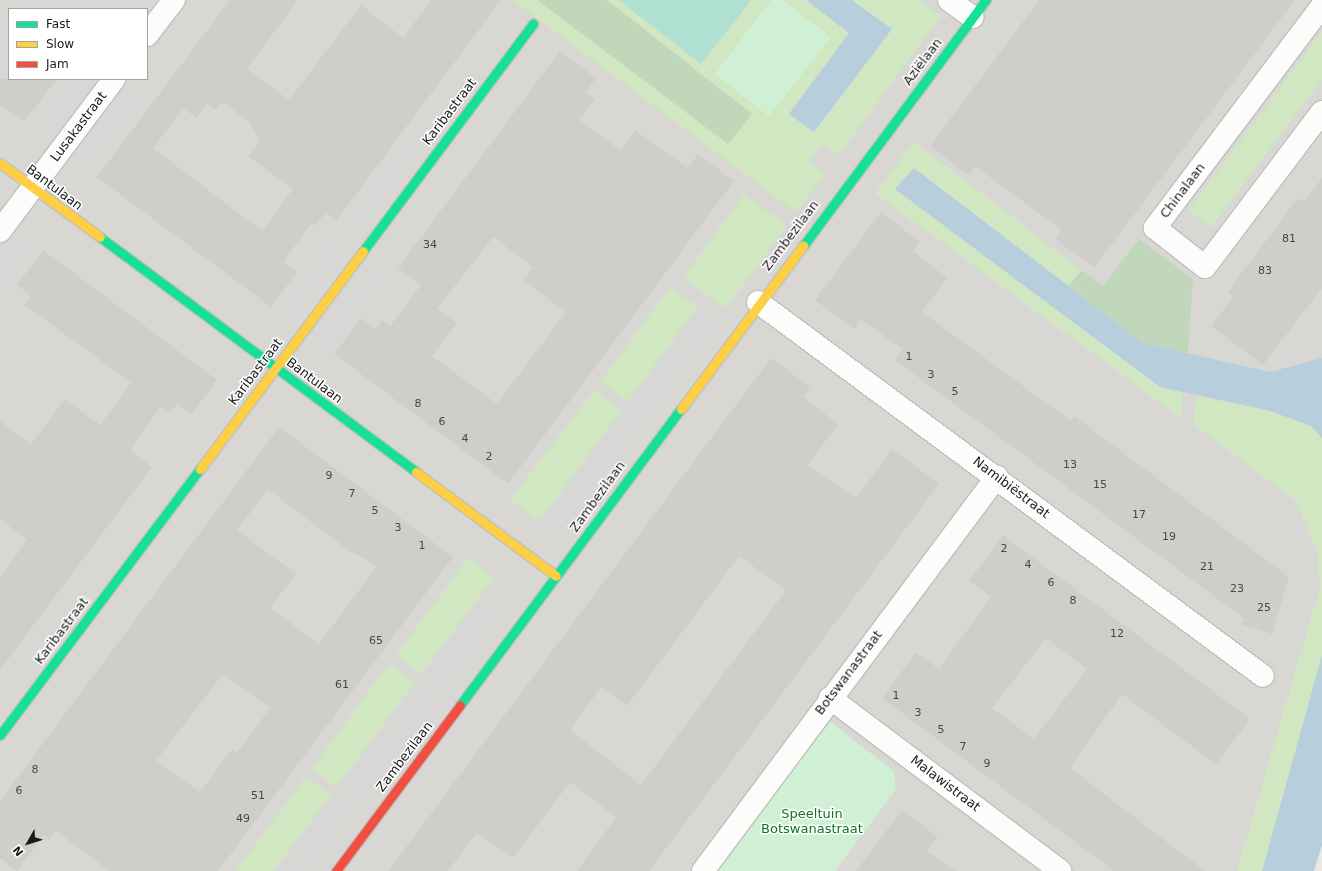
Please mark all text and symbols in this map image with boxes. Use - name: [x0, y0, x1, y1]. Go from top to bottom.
- legend: [8, 8, 148, 80]
- text: Fast: [46, 17, 70, 31]
- street label: Aziëlaan: [900, 35, 946, 89]
- text: Slow: [46, 37, 74, 51]
- text: Jam: [46, 57, 69, 71]
- street label: Karibastraat: [420, 75, 480, 149]
- street label: Lusakastraat: [48, 89, 110, 165]
- street label: Chinalaan: [1157, 160, 1209, 222]
- street label: Bantulaan: [23, 162, 85, 214]
- street label: Zambezilaan: [759, 198, 823, 274]
- house number: 81: [1282, 232, 1296, 246]
- house number: 34: [423, 238, 437, 252]
- house number: 83: [1258, 264, 1272, 278]
- street label: Karibastraat: [226, 335, 286, 409]
- house number: 1: [906, 350, 912, 364]
- street label: Bantulaan: [283, 355, 345, 407]
- house number: 3: [928, 368, 934, 382]
- house number: 5: [952, 385, 958, 399]
- house number: 8: [415, 397, 421, 411]
- house number: 6: [439, 415, 445, 429]
- house number: 4: [462, 432, 468, 446]
- house number: 2: [486, 450, 492, 464]
- street label: Namibiëstraat: [970, 454, 1052, 522]
- street label: Zambezilaan: [567, 458, 629, 536]
- house number: 13: [1063, 458, 1077, 472]
- house number: 9: [326, 469, 332, 483]
- house number: 15: [1093, 478, 1107, 492]
- house number: 7: [349, 487, 355, 501]
- house number: 5: [372, 504, 378, 518]
- house number: 17: [1132, 508, 1146, 522]
- house number: 3: [395, 521, 401, 535]
- house number: 19: [1162, 530, 1176, 544]
- house number: 1: [419, 539, 425, 553]
- house number: 2: [1001, 542, 1007, 556]
- house number: 4: [1025, 558, 1031, 572]
- house number: 21: [1200, 560, 1214, 574]
- house number: 6: [1048, 576, 1054, 590]
- house number: 23: [1230, 582, 1244, 596]
- street label: Karibastraat: [32, 594, 92, 668]
- house number: 8: [1070, 594, 1076, 608]
- house number: 25: [1257, 601, 1271, 615]
- house number: 12: [1110, 627, 1124, 641]
- street label: Botswanastraat: [812, 628, 886, 718]
- house number: 65: [369, 634, 383, 648]
- house number: 61: [335, 678, 349, 692]
- house number: 1: [893, 689, 899, 703]
- house number: 3: [915, 706, 921, 720]
- street label: Zambezilaan: [373, 719, 437, 795]
- house number: 5: [938, 723, 944, 737]
- house number: 7: [960, 740, 966, 754]
- street label: Malawistraat: [907, 753, 983, 815]
- house number: 9: [984, 757, 990, 771]
- house number: 8: [32, 763, 38, 777]
- house number: 6: [16, 784, 22, 798]
- house number: 51: [251, 789, 265, 803]
- park label: Speeltuin Botswanastraat: [761, 807, 863, 838]
- house number: 49: [236, 812, 250, 826]
- north arrow: [8, 823, 48, 863]
- text: N: [10, 843, 26, 859]

